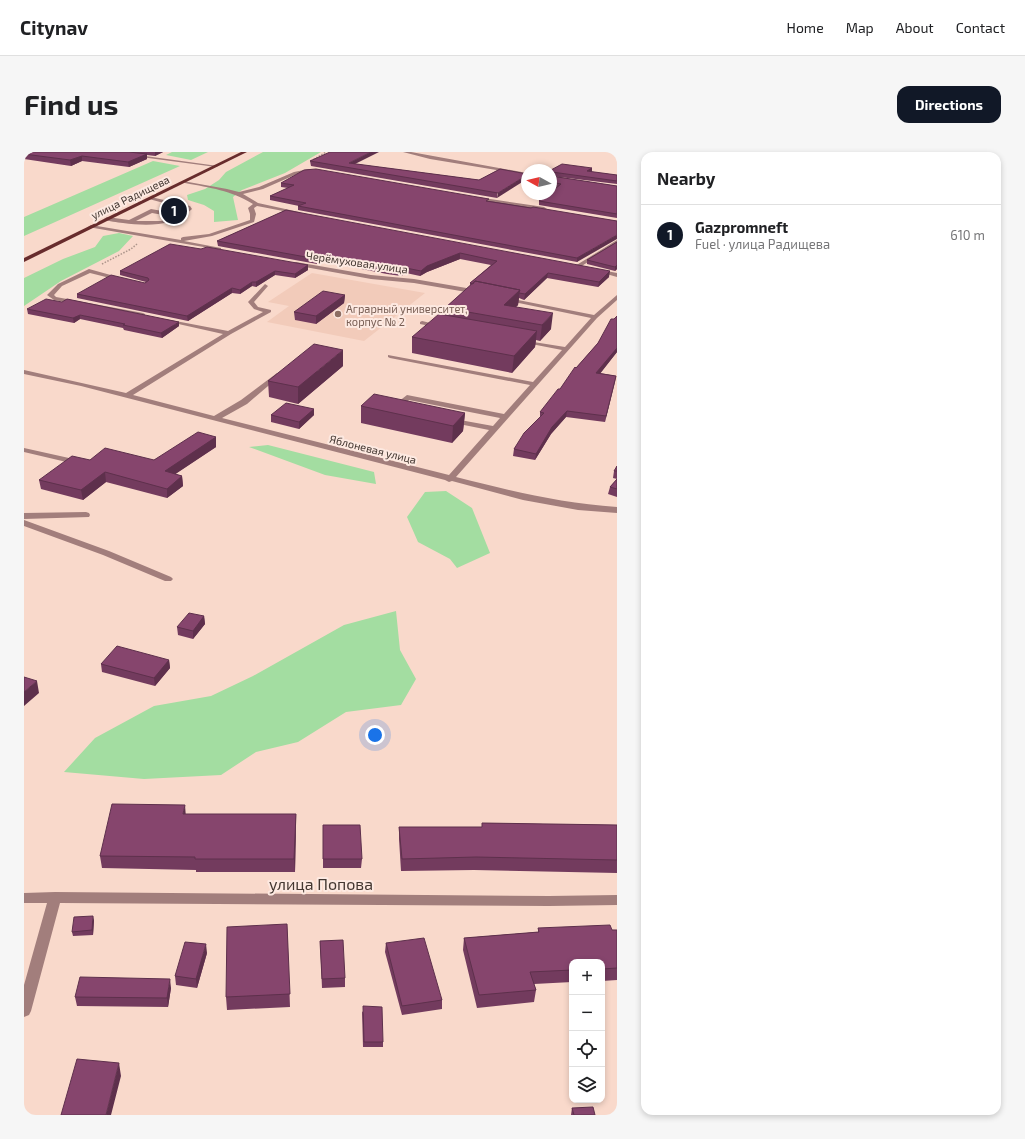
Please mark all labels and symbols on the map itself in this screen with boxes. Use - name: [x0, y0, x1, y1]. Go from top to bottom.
- north arrow: [521, 164, 557, 200]
- street label: улица Радищева: [89, 172, 172, 223]
- pin: 1: [161, 196, 187, 226]
- street label: Черёмуховая улица: [305, 248, 409, 277]
- place label: Аграрный университет, корпус № 2: [346, 302, 468, 329]
- marker: Аграрный университет, корпус № 2: [333, 309, 343, 319]
- street label: Яблоневая улица: [328, 432, 418, 467]
- your location: [365, 725, 385, 745]
- street label: улица Попова: [269, 874, 373, 894]

